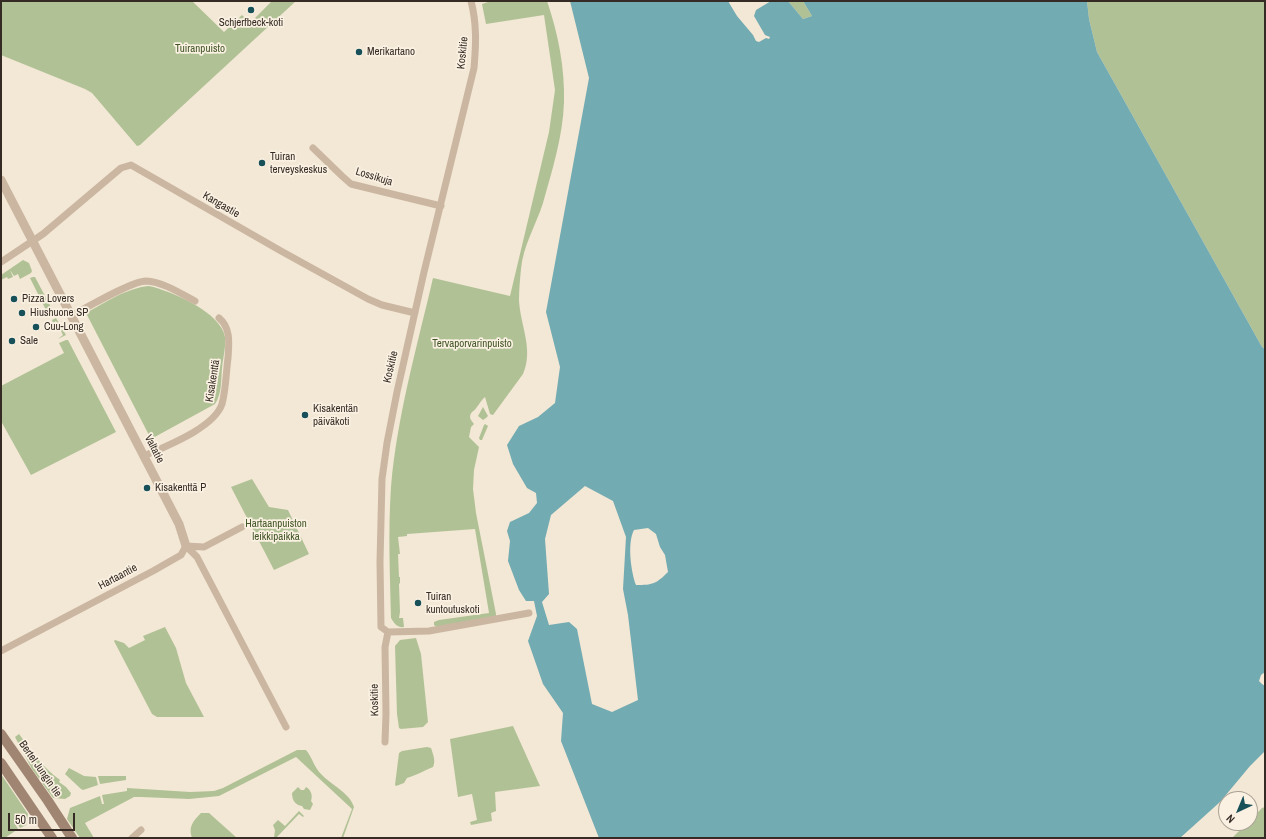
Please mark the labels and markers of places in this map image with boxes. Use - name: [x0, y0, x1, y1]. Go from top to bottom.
- marker: Schjerfbeck-koti: [246, 5, 256, 15]
- place label: Schjerfbeck-koti: [219, 16, 283, 30]
- place label: Merikartano: [367, 45, 415, 59]
- marker: Merikartano: [354, 47, 364, 57]
- place label: Tuiran terveyskeskus: [270, 150, 327, 176]
- marker: Tuiran terveyskeskus: [257, 158, 267, 168]
- place label: Pizza Lovers: [22, 292, 74, 306]
- marker: Pizza Lovers: [9, 294, 19, 304]
- place label: Hiushuone SP: [30, 306, 88, 320]
- marker: Hiushuone SP: [17, 308, 27, 318]
- place label: Cuu-Long: [44, 320, 84, 334]
- marker: Cuu-Long: [31, 322, 41, 332]
- place label: Sale: [20, 334, 38, 348]
- marker: Sale: [7, 336, 17, 346]
- place label: Kisakentän päiväkoti: [313, 402, 358, 428]
- marker: Kisakentän päiväkoti: [300, 410, 310, 420]
- place label: Kisakenttä P: [155, 481, 206, 495]
- marker: Kisakenttä P: [142, 483, 152, 493]
- place label: Tuiran kuntoutuskoti: [426, 590, 480, 616]
- marker: Tuiran kuntoutuskoti: [413, 598, 423, 608]

